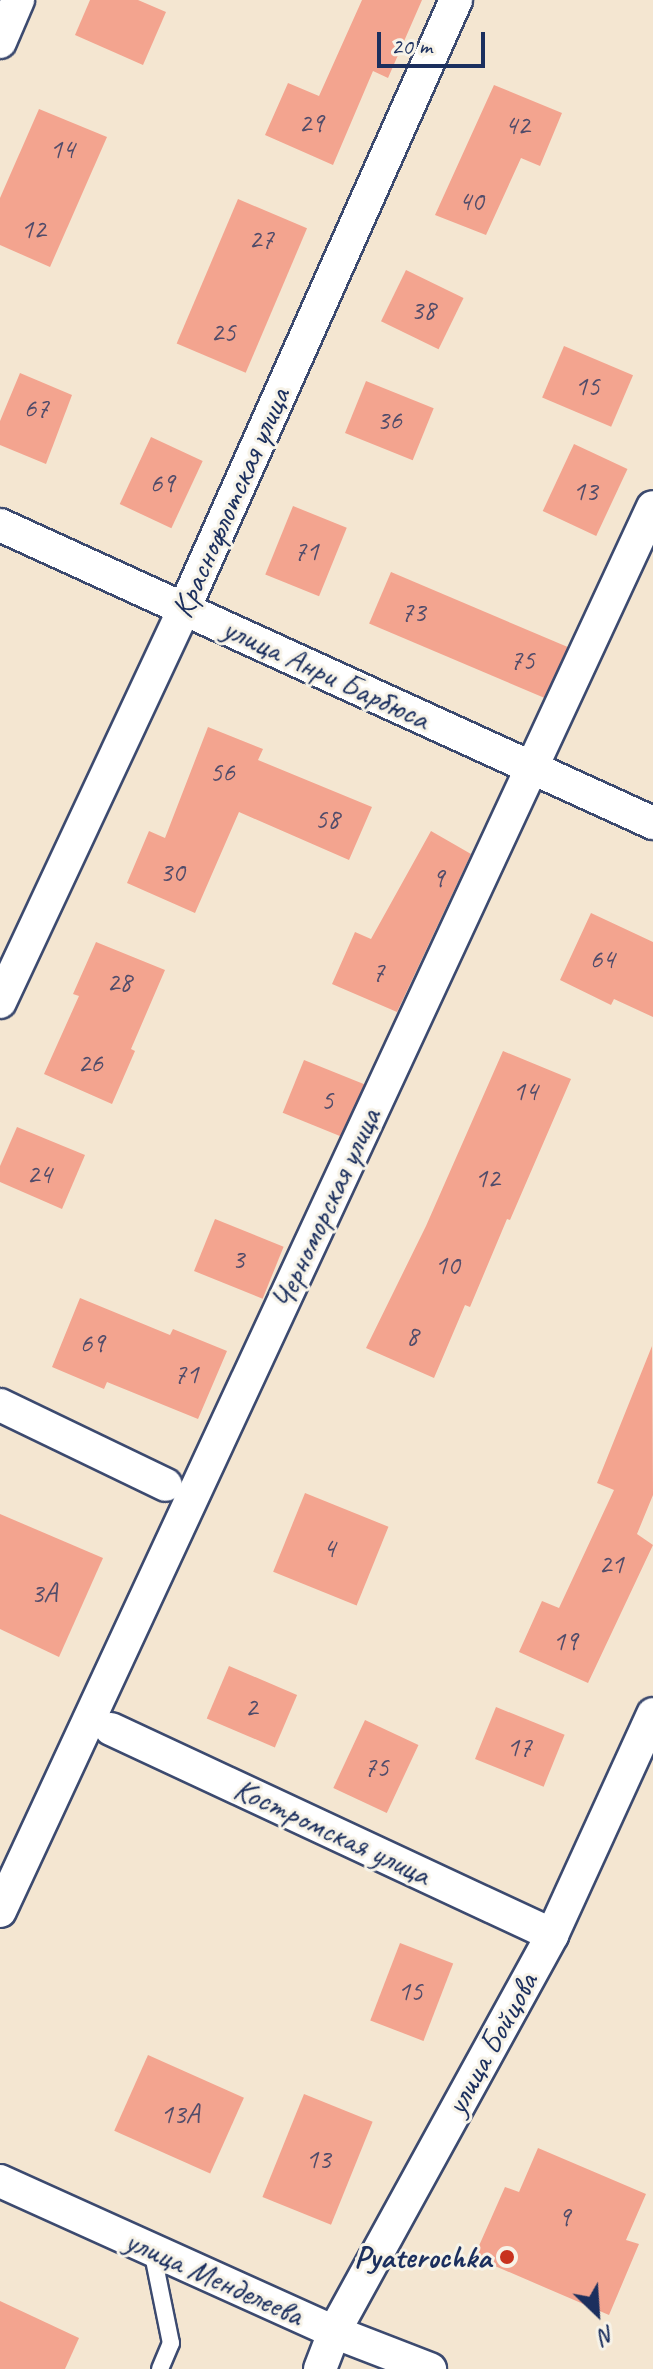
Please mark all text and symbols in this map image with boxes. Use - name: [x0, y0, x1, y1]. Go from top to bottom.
- scale bar: [381, 16, 489, 66]
- text: 20 m: [391, 31, 432, 61]
- house number: 29: [298, 106, 324, 140]
- house number: 42: [504, 108, 530, 142]
- house number: 14: [49, 132, 75, 166]
- house number: 40: [458, 184, 484, 218]
- house number: 12: [20, 212, 46, 246]
- house number: 27: [248, 222, 274, 256]
- house number: 38: [410, 293, 436, 327]
- house number: 25: [210, 315, 236, 349]
- house number: 15: [574, 369, 600, 403]
- street label: Краснофлотская улица: [163, 381, 299, 625]
- house number: 67: [23, 391, 49, 425]
- house number: 36: [376, 403, 402, 437]
- house number: 69: [149, 466, 175, 500]
- house number: 13: [572, 474, 598, 508]
- house number: 71: [293, 534, 319, 568]
- house number: 73: [400, 595, 426, 629]
- street label: улица Анри Барбюса: [217, 610, 435, 738]
- house number: 75: [509, 643, 535, 677]
- house number: 56: [209, 755, 235, 789]
- house number: 58: [314, 802, 340, 836]
- house number: 30: [159, 855, 185, 889]
- house number: 9: [432, 861, 444, 895]
- house number: 64: [589, 942, 615, 976]
- house number: 7: [372, 955, 384, 989]
- house number: 28: [106, 965, 132, 999]
- house number: 26: [77, 1046, 103, 1080]
- house number: 14: [512, 1074, 538, 1108]
- house number: 5: [321, 1083, 333, 1117]
- street label: Черноморская улица: [262, 1101, 390, 1317]
- house number: 24: [26, 1157, 52, 1191]
- house number: 12: [474, 1161, 500, 1195]
- house number: 3: [232, 1242, 244, 1276]
- house number: 10: [434, 1248, 460, 1282]
- house number: 8: [406, 1319, 418, 1353]
- house number: 69: [79, 1326, 105, 1360]
- house number: 71: [173, 1357, 199, 1391]
- house number: 4: [323, 1531, 335, 1565]
- house number: 21: [598, 1547, 624, 1581]
- house number: 3А: [31, 1576, 57, 1610]
- house number: 19: [552, 1624, 578, 1658]
- house number: 2: [245, 1690, 257, 1724]
- house number: 17: [506, 1730, 532, 1764]
- house number: 75: [363, 1750, 389, 1784]
- street label: Костромская улица: [227, 1769, 437, 1895]
- street label: улица Бойцова: [437, 1966, 547, 2122]
- house number: 15: [397, 1974, 423, 2008]
- house number: 13А: [160, 2097, 200, 2131]
- house number: 13: [305, 2142, 331, 2176]
- house number: 9: [558, 2200, 570, 2234]
- street label: улица Менделеева: [119, 2222, 309, 2334]
- place label: Pyaterochka: [354, 2238, 491, 2276]
- marker: Pyaterochka: [498, 2248, 516, 2266]
- north arrow: [557, 2273, 637, 2353]
- text: N: [595, 2319, 619, 2350]

